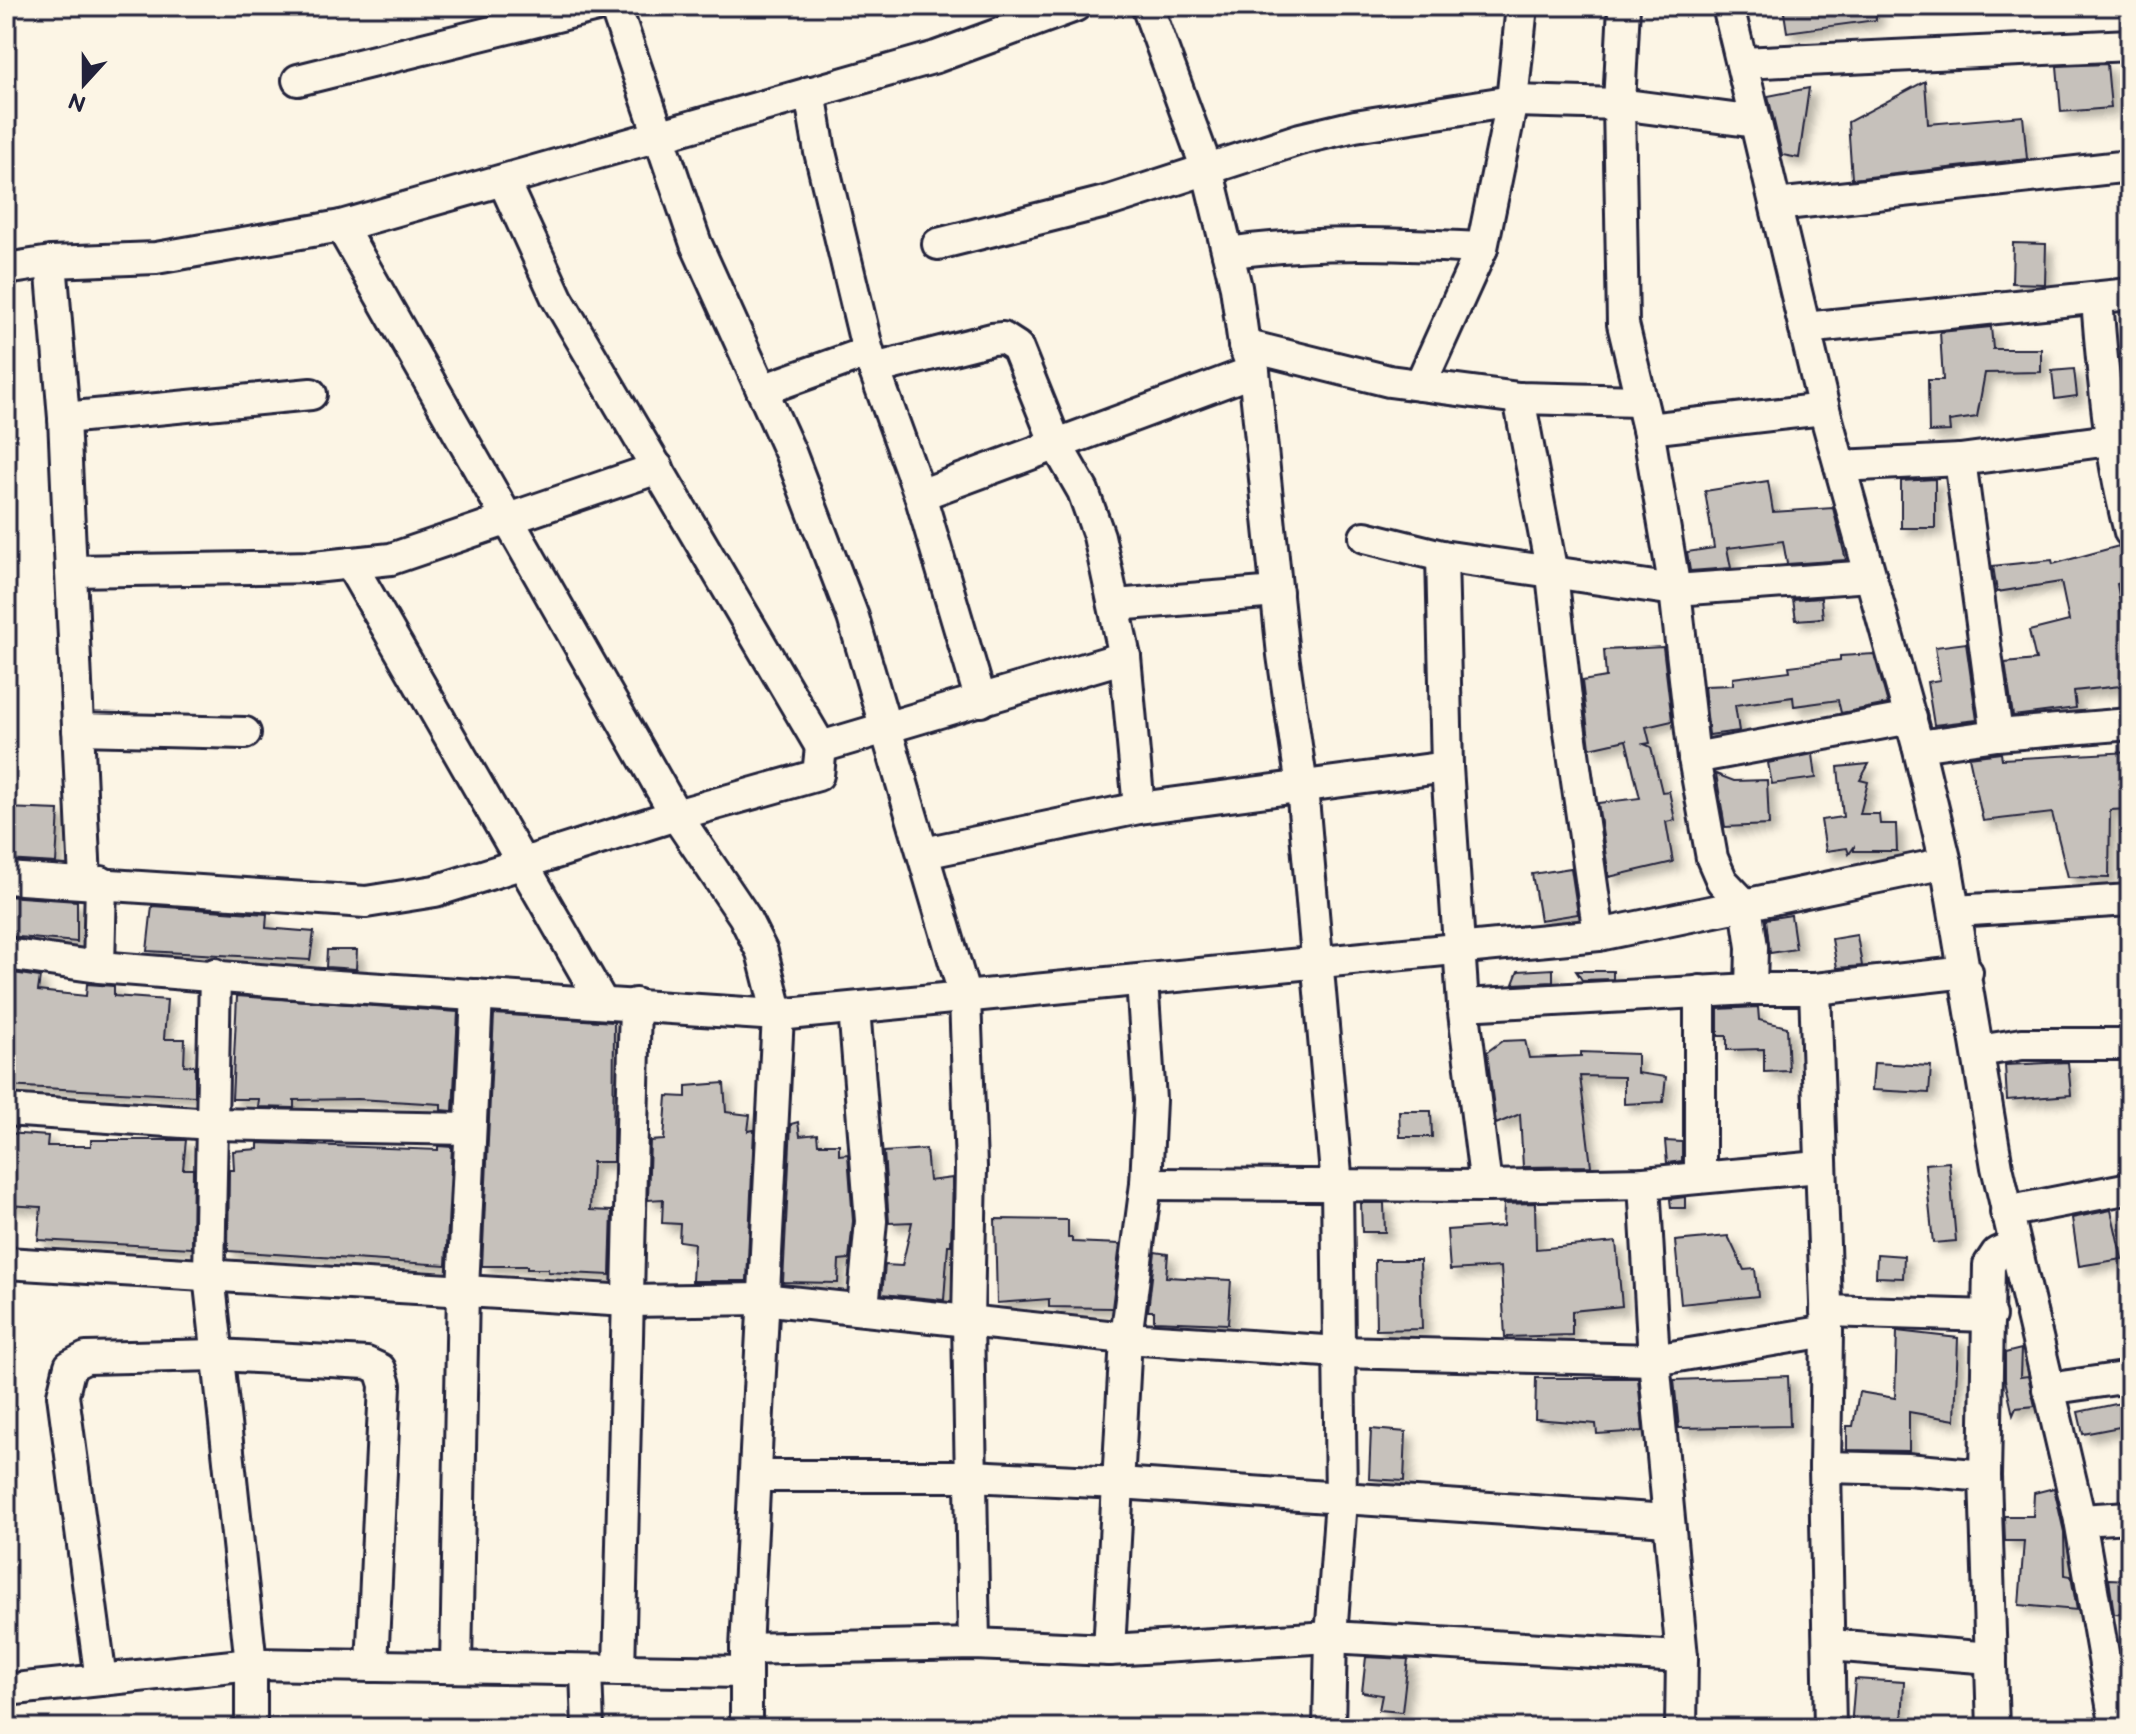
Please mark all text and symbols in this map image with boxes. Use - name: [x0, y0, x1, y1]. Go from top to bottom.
- north arrow: [44, 44, 124, 124]
- text: N: [65, 86, 90, 117]

